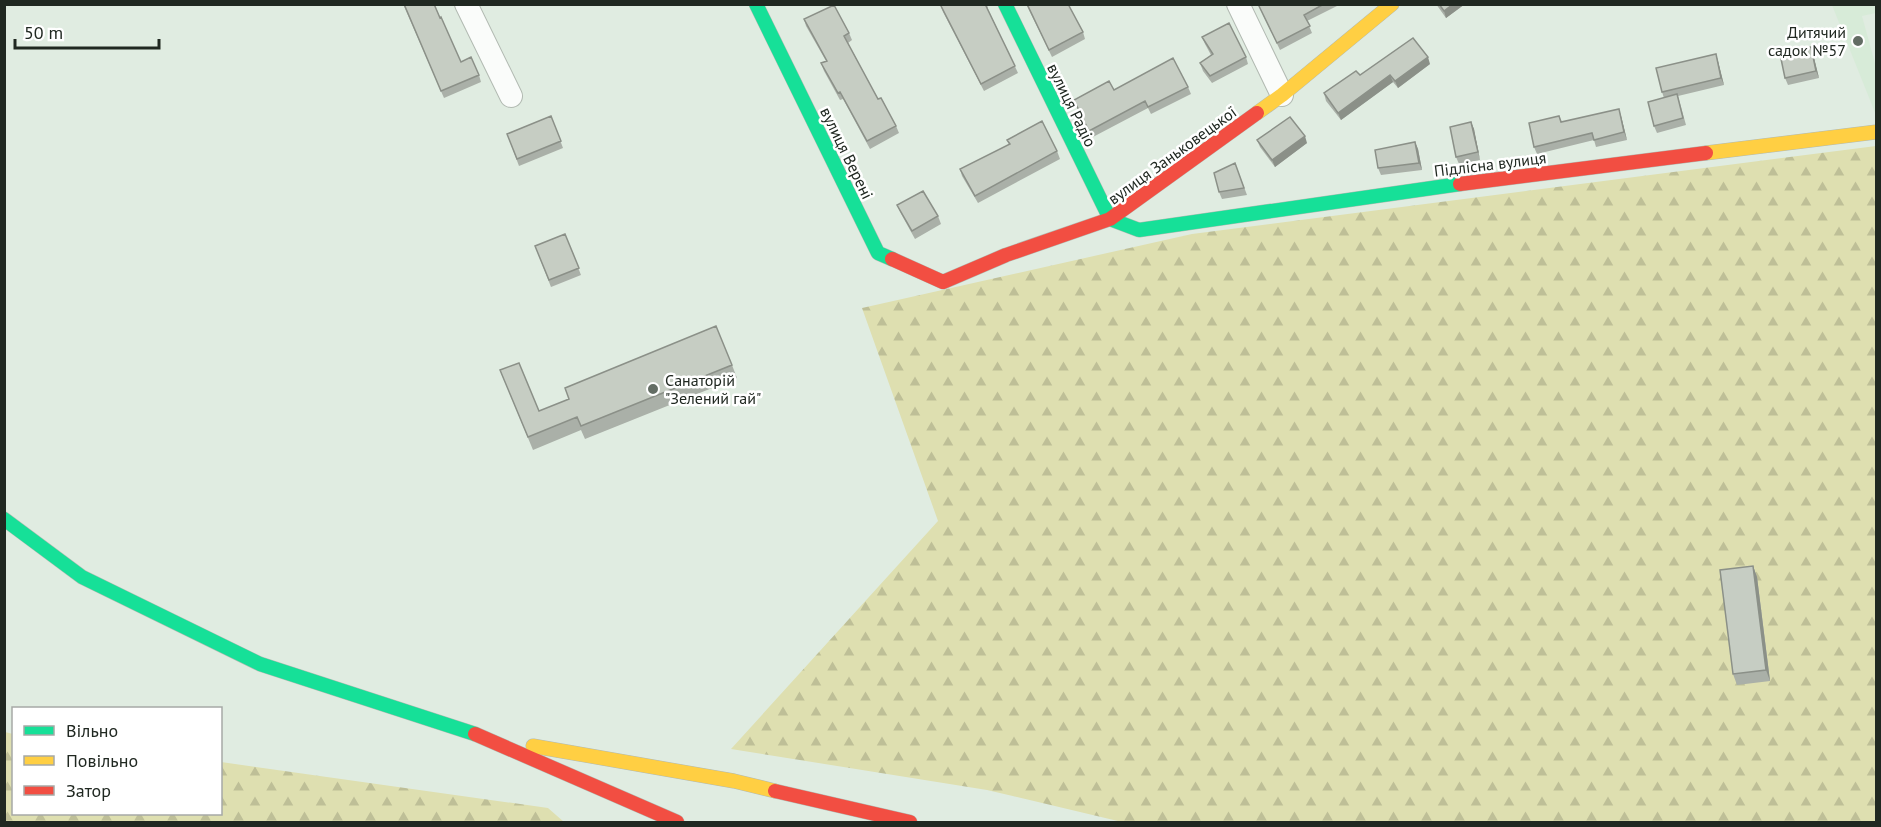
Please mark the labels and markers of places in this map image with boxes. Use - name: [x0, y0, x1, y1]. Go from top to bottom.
- place label: Дитячий садок №57: [1768, 22, 1846, 60]
- marker: Дитячий садок №57: [1851, 34, 1865, 48]
- place label: Санаторій "Зелений гай": [665, 370, 761, 408]
- marker: Санаторій "Зелений гай": [646, 382, 660, 396]

